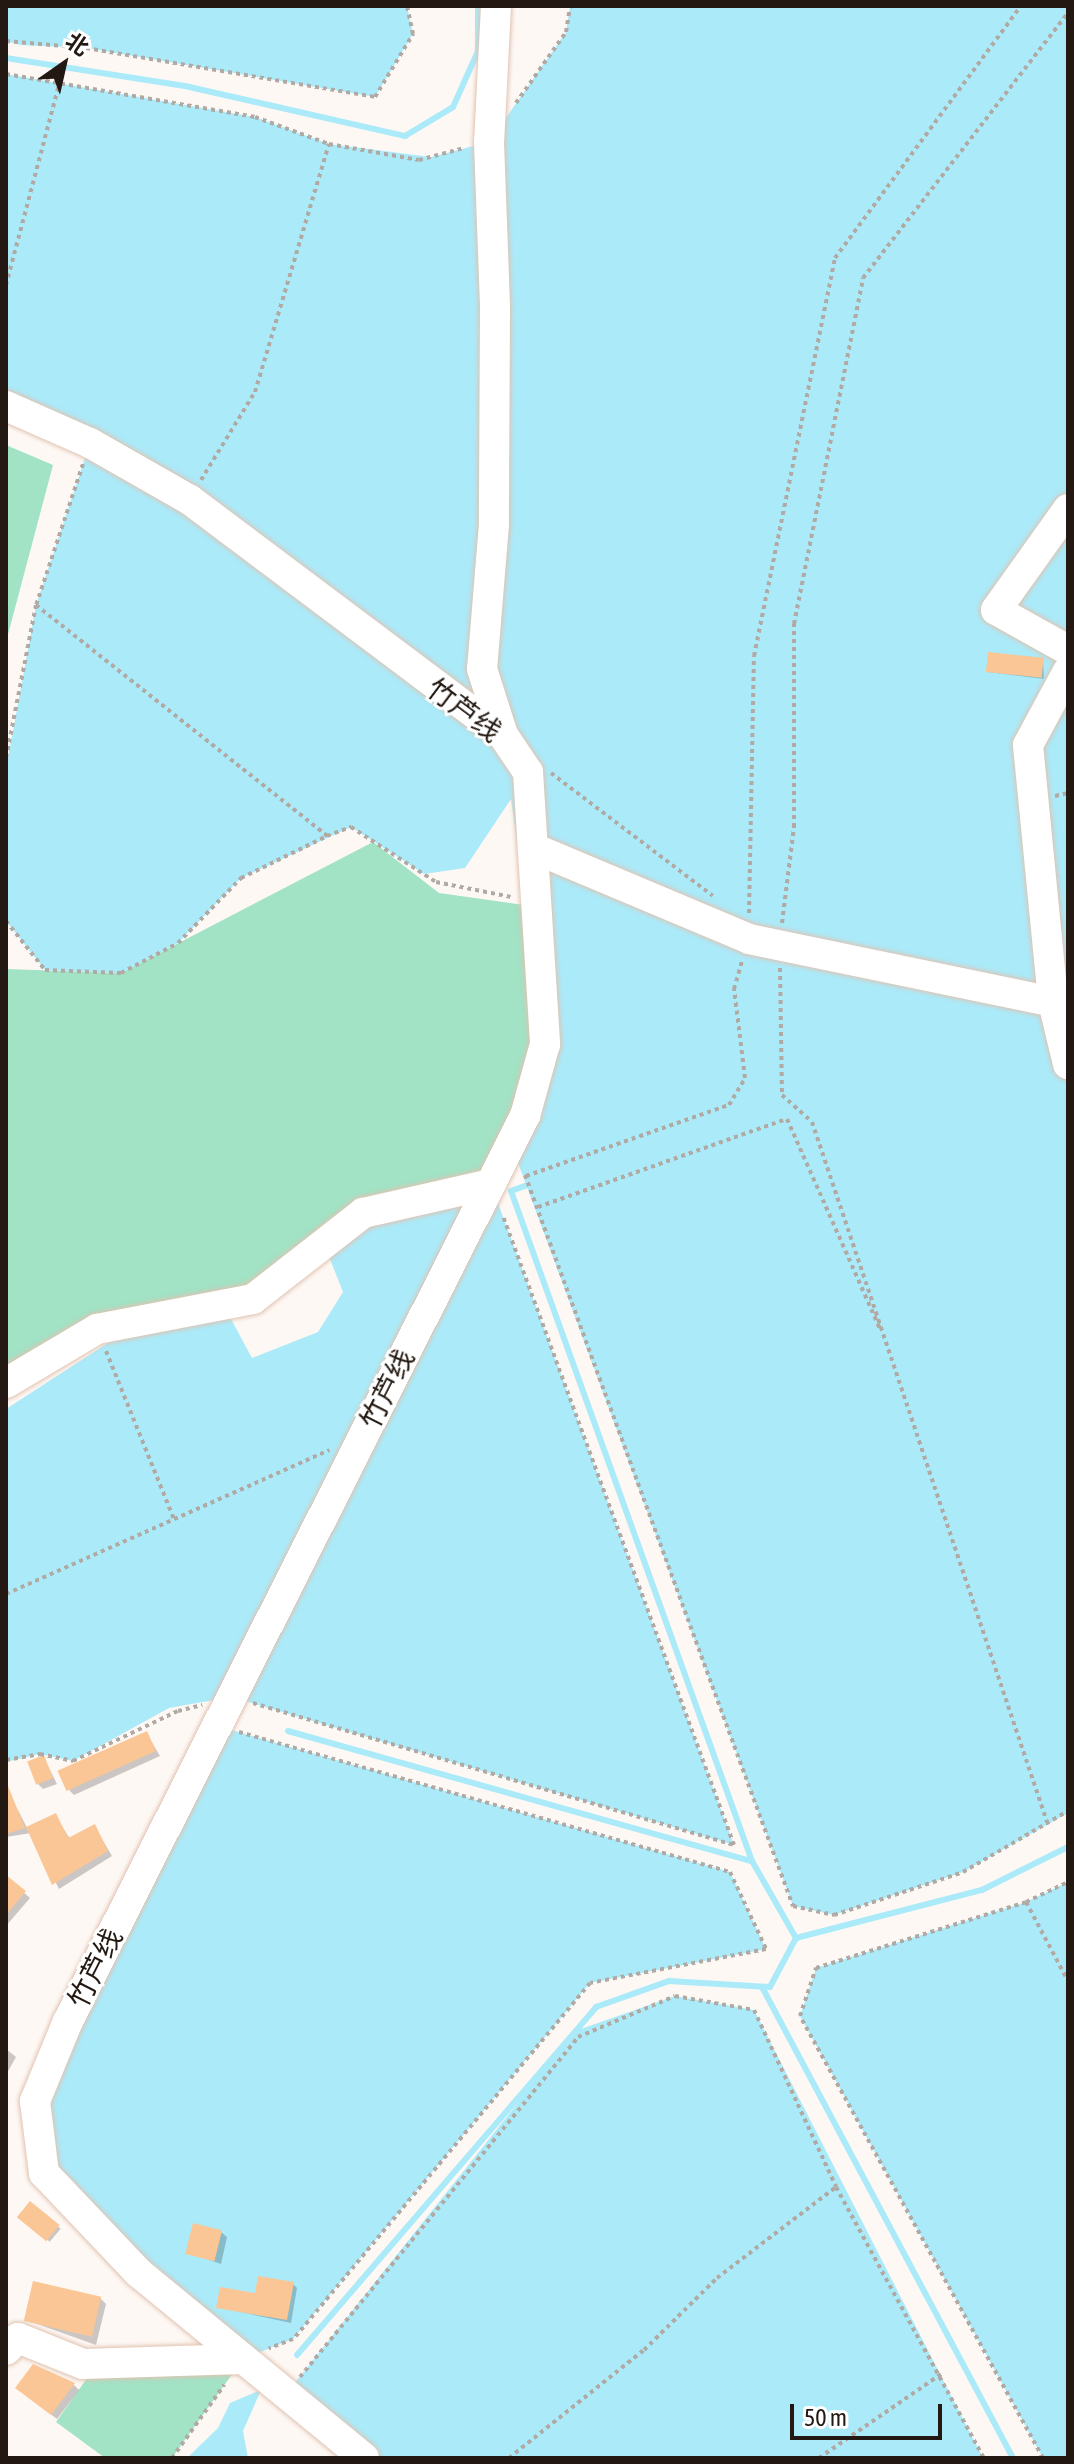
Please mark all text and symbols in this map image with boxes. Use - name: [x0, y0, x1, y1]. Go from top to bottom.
- north arrow: [24, 24, 104, 104]
- text: 北: [61, 27, 94, 61]
- street label: 竹芦线: [420, 671, 508, 749]
- street label: 竹芦线: [353, 1344, 421, 1434]
- street label: 竹芦线: [61, 1923, 129, 2013]
- scale bar: [794, 2388, 946, 2438]
- text: 50 m: [804, 2404, 847, 2431]

